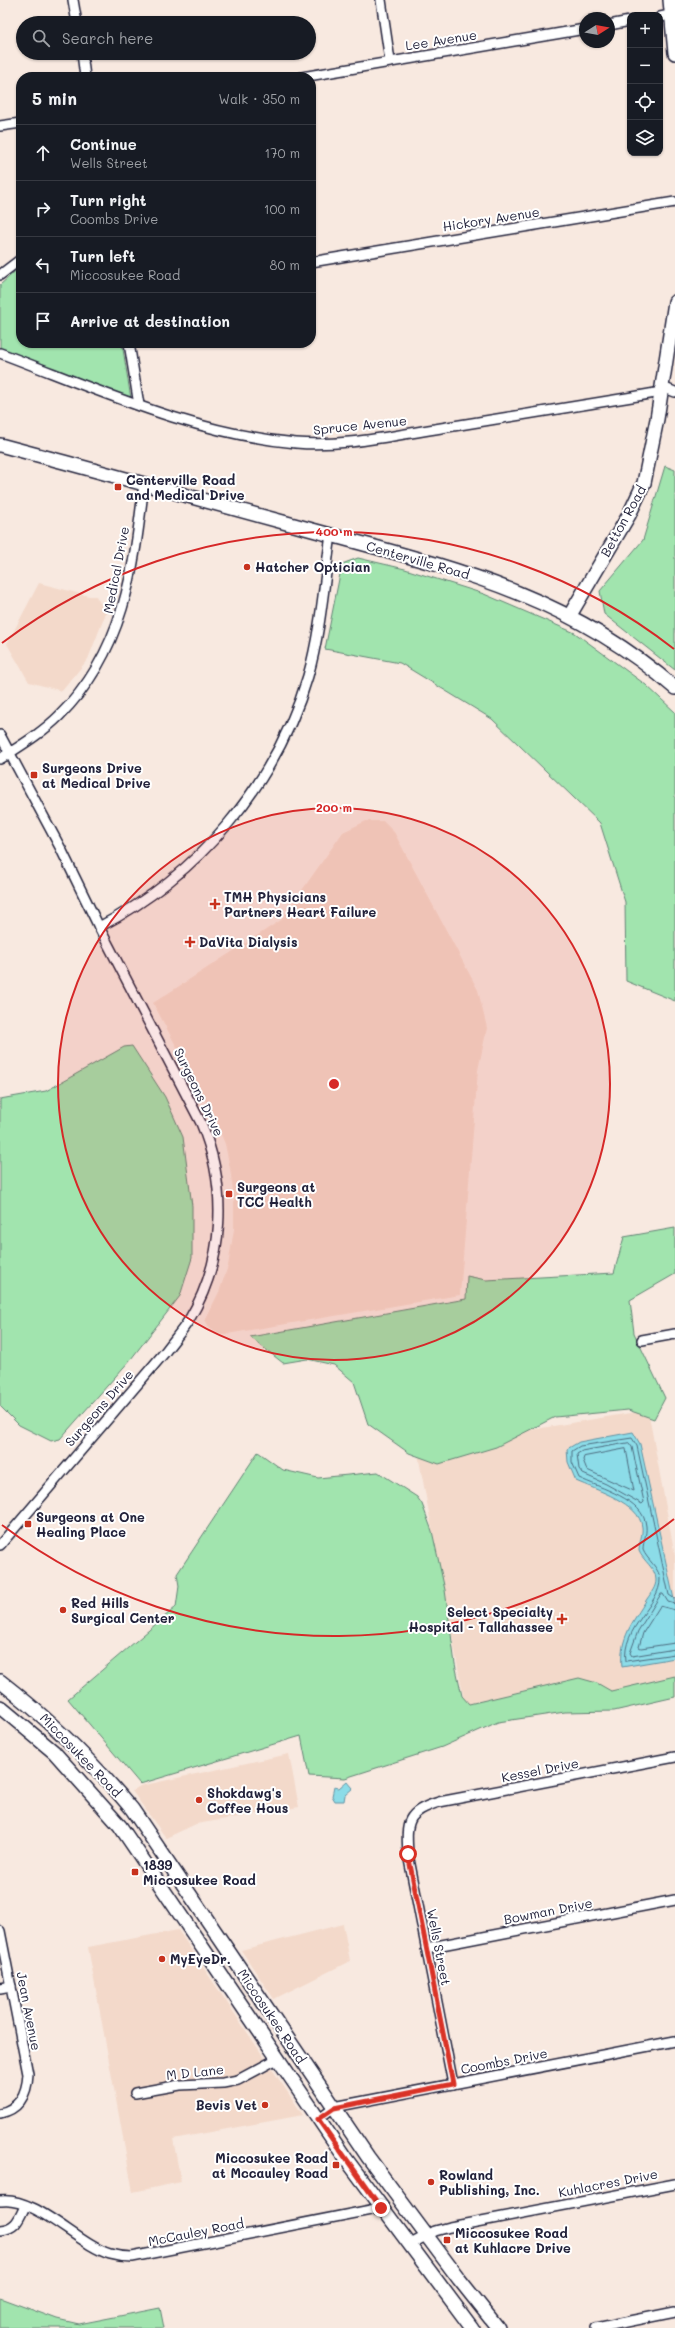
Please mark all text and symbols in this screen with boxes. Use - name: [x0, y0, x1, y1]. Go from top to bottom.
- north arrow: [579, 12, 615, 48]
- map controls: [627, 12, 663, 156]
- button: +: [627, 12, 663, 48]
- search box: [16, 16, 316, 60]
- street label: Lee Avenue: [404, 25, 478, 54]
- icon: search: [30, 27, 52, 49]
- text: Search here: [62, 28, 153, 48]
- button: −: [627, 48, 663, 84]
- button: locate: [627, 84, 663, 120]
- text: 5 min: [32, 87, 77, 109]
- text: Walk · 350 m: [219, 90, 300, 107]
- button: layers: [627, 120, 663, 156]
- text: Continue: [70, 134, 137, 154]
- icon: ahead: [32, 142, 54, 164]
- text: 170 m: [264, 144, 300, 161]
- text: Wells Street: [70, 154, 148, 171]
- text: Turn right: [70, 190, 147, 210]
- icon: right: [32, 198, 54, 220]
- text: 100 m: [264, 200, 300, 217]
- street label: Hickory Avenue: [441, 202, 541, 235]
- text: Coombs Drive: [70, 210, 158, 227]
- text: Turn left: [70, 246, 135, 266]
- icon: left: [32, 254, 54, 276]
- text: 80 m: [270, 256, 300, 273]
- text: Miccosukee Road: [70, 266, 180, 283]
- icon: arrive: [32, 310, 54, 332]
- text: Arrive at destination: [70, 311, 230, 331]
- street label: Spruce Avenue: [312, 411, 407, 438]
- place label: Centerville Road and Medical Drive: [126, 471, 245, 503]
- marker: Centerville Road and Medical Drive: [113, 482, 123, 492]
- street label: Betton Road: [596, 482, 649, 559]
- text: 400 m: [316, 523, 352, 539]
- street label: Medical Drive: [99, 525, 132, 615]
- street label: Centerville Road: [364, 537, 472, 582]
- place label: Hatcher Optician: [255, 558, 370, 575]
- marker: Hatcher Optician: [242, 562, 252, 572]
- place label: Surgeons Drive at Medical Drive: [42, 759, 151, 791]
- marker: Surgeons Drive at Medical Drive: [29, 770, 39, 780]
- text: 200 m: [316, 799, 352, 815]
- place label: TMH Physicians Partners Heart Failure: [224, 888, 376, 920]
- marker: TMH Physicians Partners Heart Failure: [209, 898, 221, 910]
- place label: DaVita Dialysis: [199, 933, 298, 951]
- marker: DaVita Dialysis: [184, 936, 196, 948]
- street label: Surgeons Drive: [171, 1045, 228, 1139]
- centre of rings: [327, 1077, 341, 1091]
- place label: Surgeons at TCC Health: [237, 1178, 315, 1210]
- marker: Surgeons at TCC Health: [224, 1189, 234, 1199]
- street label: Surgeons Drive: [61, 1366, 137, 1450]
- place label: Surgeons at One Healing Place: [36, 1508, 145, 1540]
- marker: Surgeons at One Healing Place: [23, 1519, 33, 1529]
- place label: Red Hills Surgical Center: [71, 1594, 175, 1626]
- place label: Select Specialty Hospital - Tallahassee: [409, 1603, 553, 1635]
- marker: Red Hills Surgical Center: [58, 1605, 68, 1615]
- marker: Select Specialty Hospital - Tallahassee: [556, 1613, 568, 1625]
- street label: Miccosukee Road: [37, 1709, 126, 1800]
- street label: Kessel Drive: [500, 1754, 580, 1785]
- place label: Shokdawg's Coffee Hous: [207, 1784, 288, 1816]
- marker: Shokdawg's Coffee Hous: [194, 1795, 204, 1805]
- route start: [399, 1845, 417, 1863]
- place label: 1839 Miccosukee Road: [143, 1856, 256, 1888]
- marker: 1839 Miccosukee Road: [130, 1867, 140, 1877]
- street label: Bowman Drive: [502, 1894, 594, 1927]
- street label: Wells Street: [424, 1907, 455, 1987]
- place label: MyEyeDr.: [170, 1950, 231, 1968]
- marker: MyEyeDr.: [157, 1954, 167, 1964]
- street label: Miccosukee Road: [235, 1965, 310, 2066]
- street label: Jean Avenue: [14, 1970, 45, 2052]
- street label: Coombs Drive: [459, 2044, 549, 2077]
- street label: M D Lane: [165, 2060, 225, 2083]
- place label: Bevis Vet: [196, 2096, 257, 2113]
- marker: Bevis Vet: [260, 2100, 270, 2110]
- place label: Miccosukee Road at Mccauley Road: [212, 2149, 328, 2182]
- marker: Miccosukee Road at Mccauley Road: [331, 2160, 341, 2170]
- street label: Kuhlacres Drive: [557, 2165, 659, 2200]
- place label: Rowland Publishing, Inc.: [439, 2166, 540, 2198]
- marker: Rowland Publishing, Inc.: [426, 2177, 436, 2187]
- route end: [372, 2199, 390, 2217]
- street label: McCauley Road: [147, 2214, 245, 2249]
- place label: Miccosukee Road at Kuhlacre Drive: [455, 2224, 571, 2256]
- marker: Miccosukee Road at Kuhlacre Drive: [442, 2235, 452, 2245]

